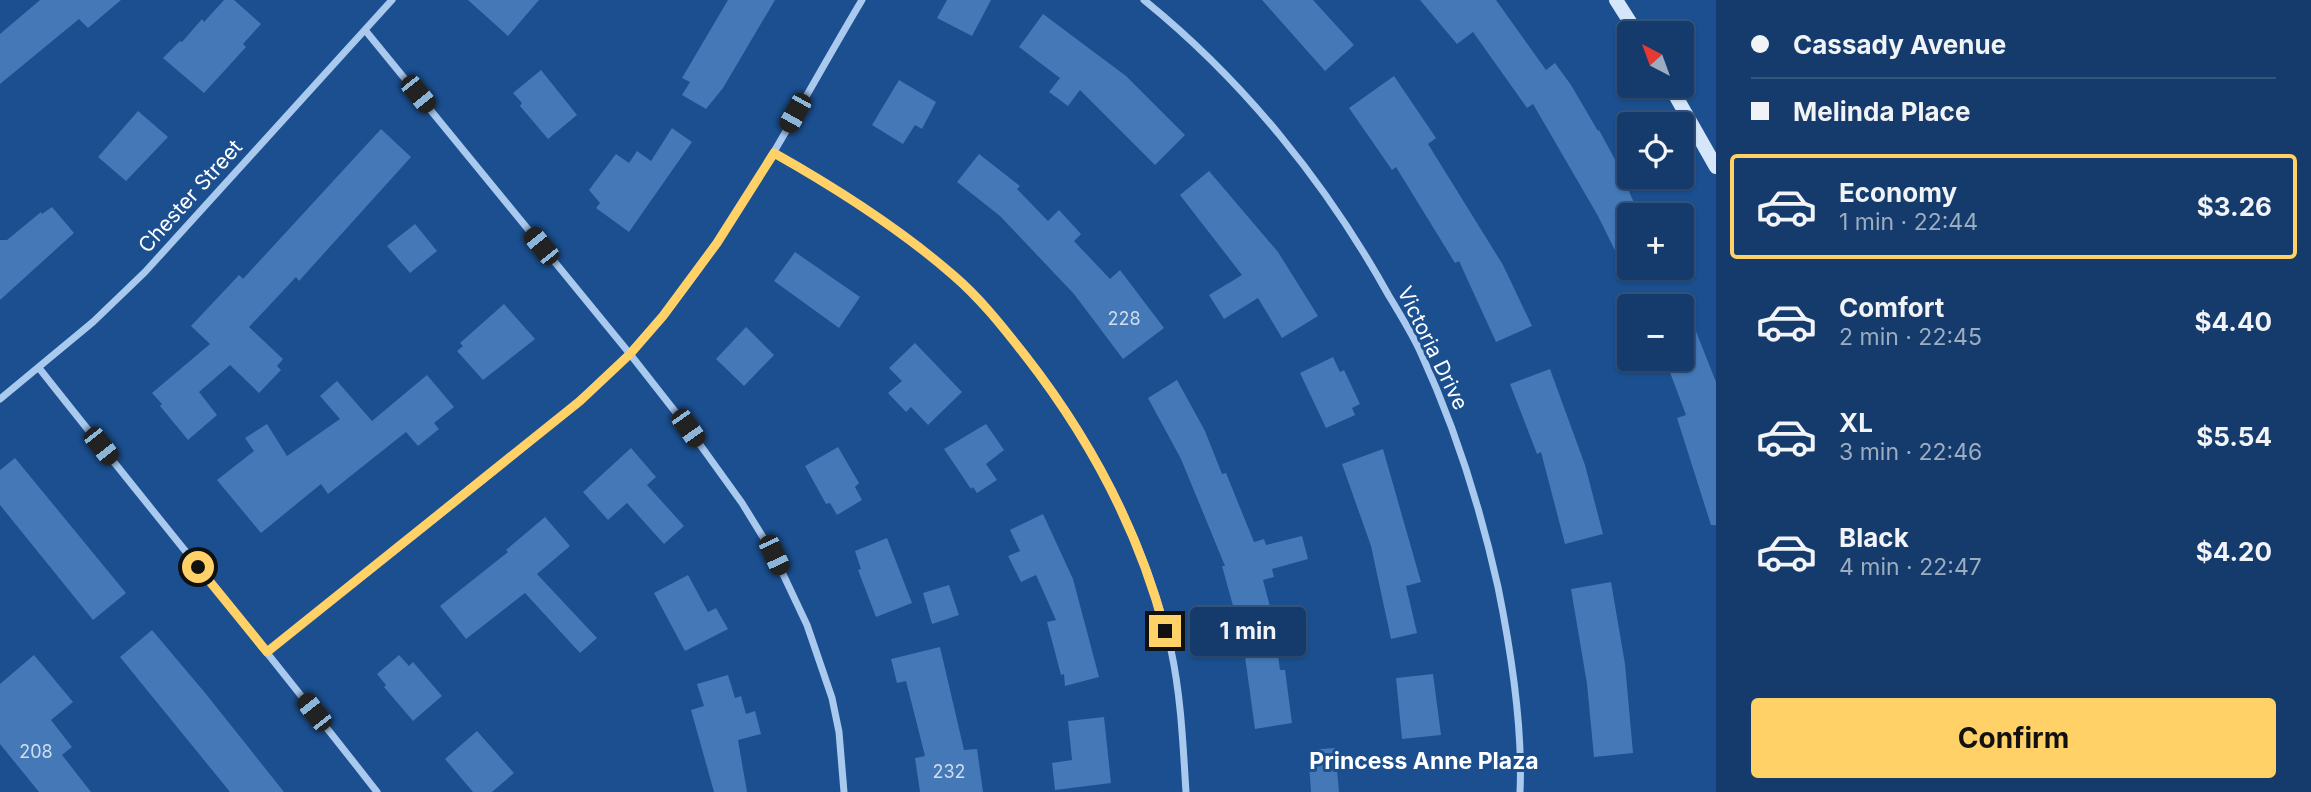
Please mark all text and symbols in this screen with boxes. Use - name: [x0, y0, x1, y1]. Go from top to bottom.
- north arrow: [1617, 21, 1694, 98]
- map controls: [1617, 21, 1694, 371]
- text: Cassady Avenue: [1793, 29, 2006, 60]
- car: [397, 71, 440, 117]
- car: [776, 90, 815, 136]
- text: Melinda Place: [1793, 96, 1970, 127]
- button: locate: [1617, 112, 1694, 189]
- street label: Chester Street: [133, 134, 247, 258]
- icon: car: [1755, 175, 1818, 238]
- text: Economy: [1839, 177, 1957, 208]
- text: $3.26: [2197, 191, 2272, 222]
- button: +: [1617, 203, 1694, 280]
- text: 1 min · 22:44: [1839, 208, 1978, 236]
- car: [520, 223, 563, 269]
- street label: Victoria Drive: [1392, 282, 1474, 414]
- icon: car: [1755, 290, 1818, 353]
- text: Comfort: [1839, 292, 1944, 323]
- button: −: [1617, 294, 1694, 371]
- text: $4.40: [2194, 306, 2272, 337]
- house number: 228: [1107, 308, 1141, 329]
- text: 2 min · 22:45: [1839, 323, 1982, 351]
- car: [668, 405, 709, 451]
- icon: car: [1755, 405, 1818, 468]
- text: XL: [1839, 407, 1873, 438]
- text: $5.54: [2196, 421, 2272, 452]
- car: [80, 423, 123, 469]
- text: 3 min · 22:46: [1839, 438, 1982, 466]
- icon: car: [1755, 520, 1818, 583]
- text: Black: [1839, 522, 1909, 553]
- car: [756, 532, 793, 578]
- text: $4.20: [2196, 536, 2272, 567]
- route start: [182, 551, 214, 583]
- text: 4 min · 22:47: [1839, 553, 1982, 581]
- callout: 1 min: [1190, 606, 1305, 656]
- route end: [1149, 615, 1181, 647]
- text: 1 min: [1220, 617, 1276, 645]
- car: [293, 689, 336, 735]
- button: Confirm: [1751, 698, 2276, 778]
- house number: 208: [19, 741, 53, 762]
- district label: Princess Anne Plaza: [1309, 747, 1539, 775]
- house number: 232: [932, 761, 966, 782]

